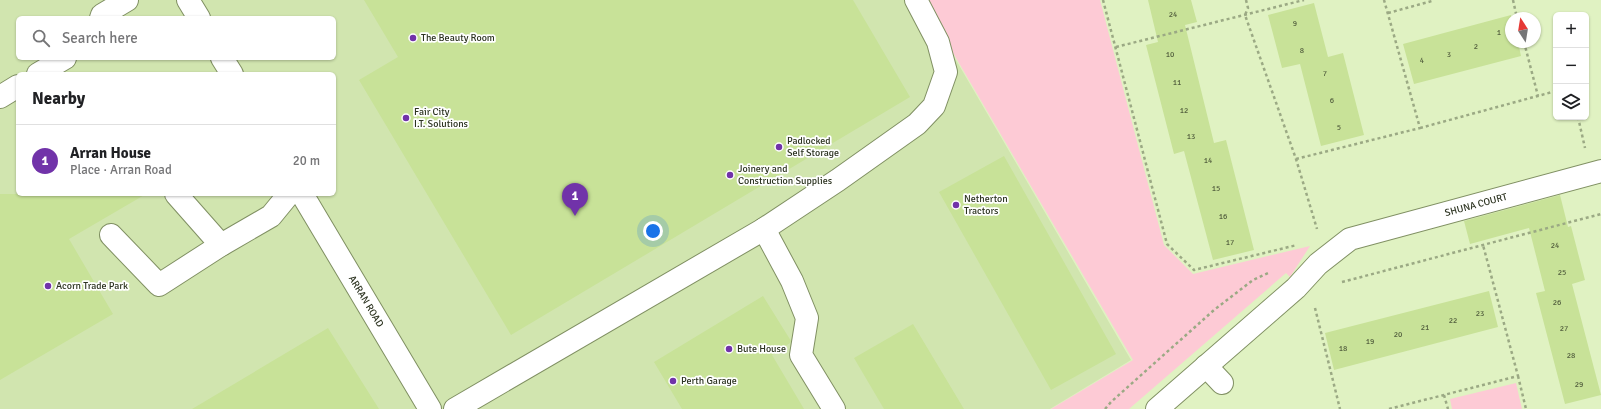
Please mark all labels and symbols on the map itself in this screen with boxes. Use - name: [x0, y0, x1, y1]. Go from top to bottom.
- house number: 24: [1169, 9, 1178, 19]
- north arrow: [1505, 12, 1541, 48]
- house number: 9: [1293, 18, 1297, 28]
- house number: 1: [1497, 27, 1501, 37]
- place label: The Beauty Room: [421, 32, 495, 44]
- marker: The Beauty Room: [408, 33, 418, 43]
- house number: 2: [1474, 41, 1478, 51]
- house number: 8: [1300, 45, 1304, 55]
- house number: 10: [1166, 49, 1174, 59]
- house number: 3: [1447, 49, 1451, 59]
- house number: 4: [1420, 55, 1425, 65]
- house number: 7: [1323, 68, 1327, 78]
- house number: 11: [1173, 77, 1181, 87]
- house number: 6: [1330, 95, 1334, 105]
- house number: 12: [1180, 105, 1188, 115]
- place label: Fair City I.T. Solutions: [414, 106, 469, 130]
- marker: Fair City I.T. Solutions: [401, 113, 411, 123]
- house number: 5: [1337, 122, 1341, 132]
- house number: 13: [1187, 131, 1195, 141]
- place label: Padlocked Self Storage: [787, 135, 839, 159]
- marker: Padlocked Self Storage: [774, 142, 784, 152]
- house number: 14: [1204, 155, 1213, 165]
- place label: Joinery and Construction Supplies: [738, 163, 833, 187]
- marker: Joinery and Construction Supplies: [725, 170, 735, 180]
- pin: 1: [562, 183, 588, 216]
- house number: 15: [1212, 183, 1220, 193]
- street label: SHUNA COURT: [1443, 191, 1509, 219]
- place label: Netherton Tractors: [964, 193, 1008, 217]
- marker: Netherton Tractors: [951, 200, 961, 210]
- house number: 16: [1219, 211, 1227, 221]
- your location: [643, 221, 663, 241]
- house number: 17: [1226, 237, 1234, 247]
- house number: 24: [1551, 240, 1560, 250]
- house number: 25: [1558, 267, 1566, 277]
- street label: ARRAN ROAD: [346, 273, 386, 329]
- place label: Acorn Trade Park: [56, 280, 128, 292]
- marker: Acorn Trade Park: [43, 281, 53, 291]
- house number: 26: [1553, 297, 1561, 307]
- house number: 23: [1476, 308, 1484, 318]
- house number: 22: [1449, 315, 1457, 325]
- house number: 21: [1421, 322, 1429, 332]
- house number: 27: [1560, 323, 1568, 333]
- house number: 20: [1394, 329, 1402, 339]
- house number: 19: [1366, 336, 1374, 346]
- place label: Bute House: [737, 343, 786, 355]
- house number: 18: [1339, 343, 1347, 353]
- marker: Bute House: [724, 344, 734, 354]
- house number: 28: [1567, 350, 1575, 360]
- place label: Perth Garage: [681, 375, 737, 387]
- marker: Perth Garage: [668, 376, 678, 386]
- house number: 29: [1575, 379, 1583, 389]

